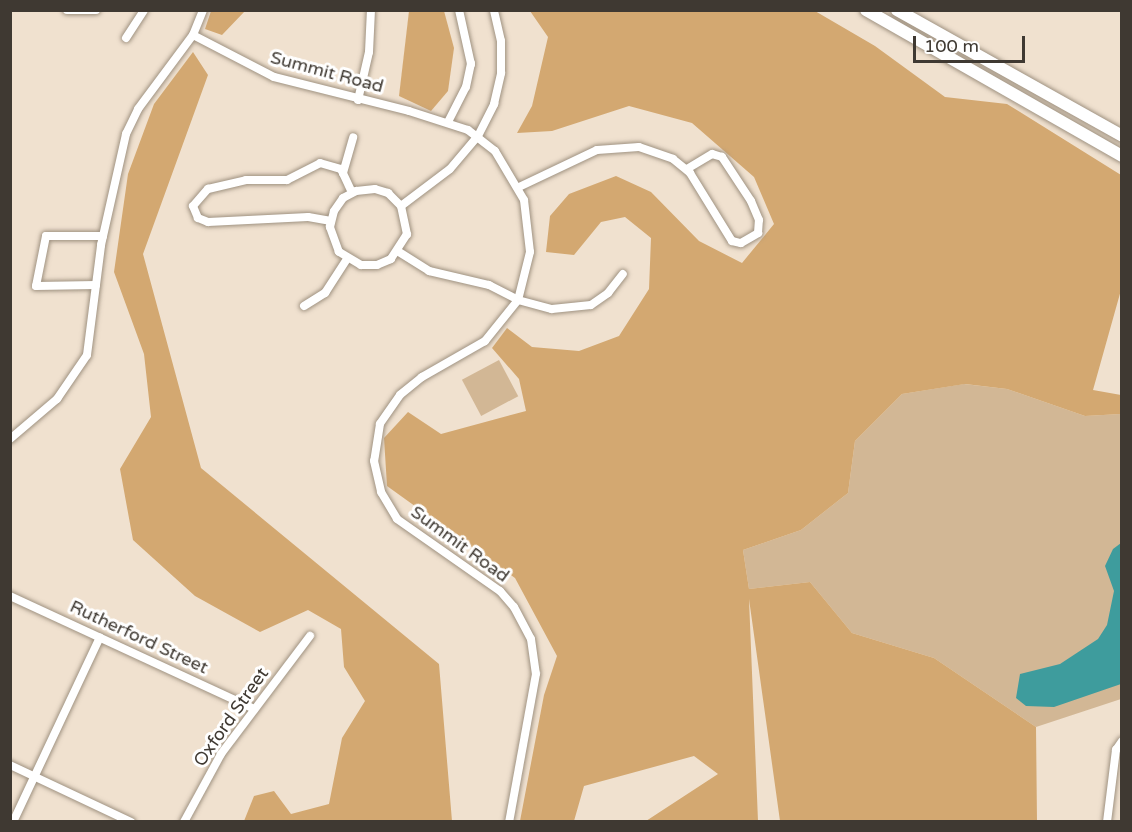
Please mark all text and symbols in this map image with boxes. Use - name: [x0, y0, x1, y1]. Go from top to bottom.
- scale bar: [916, 24, 1028, 62]
- text: 100 m: [924, 35, 979, 57]
- street label: Summit Road: [268, 47, 386, 97]
- street label: Summit Road: [407, 501, 513, 587]
- street label: Rutherford Street: [66, 595, 212, 679]
- street label: Oxford Street: [189, 663, 273, 771]

